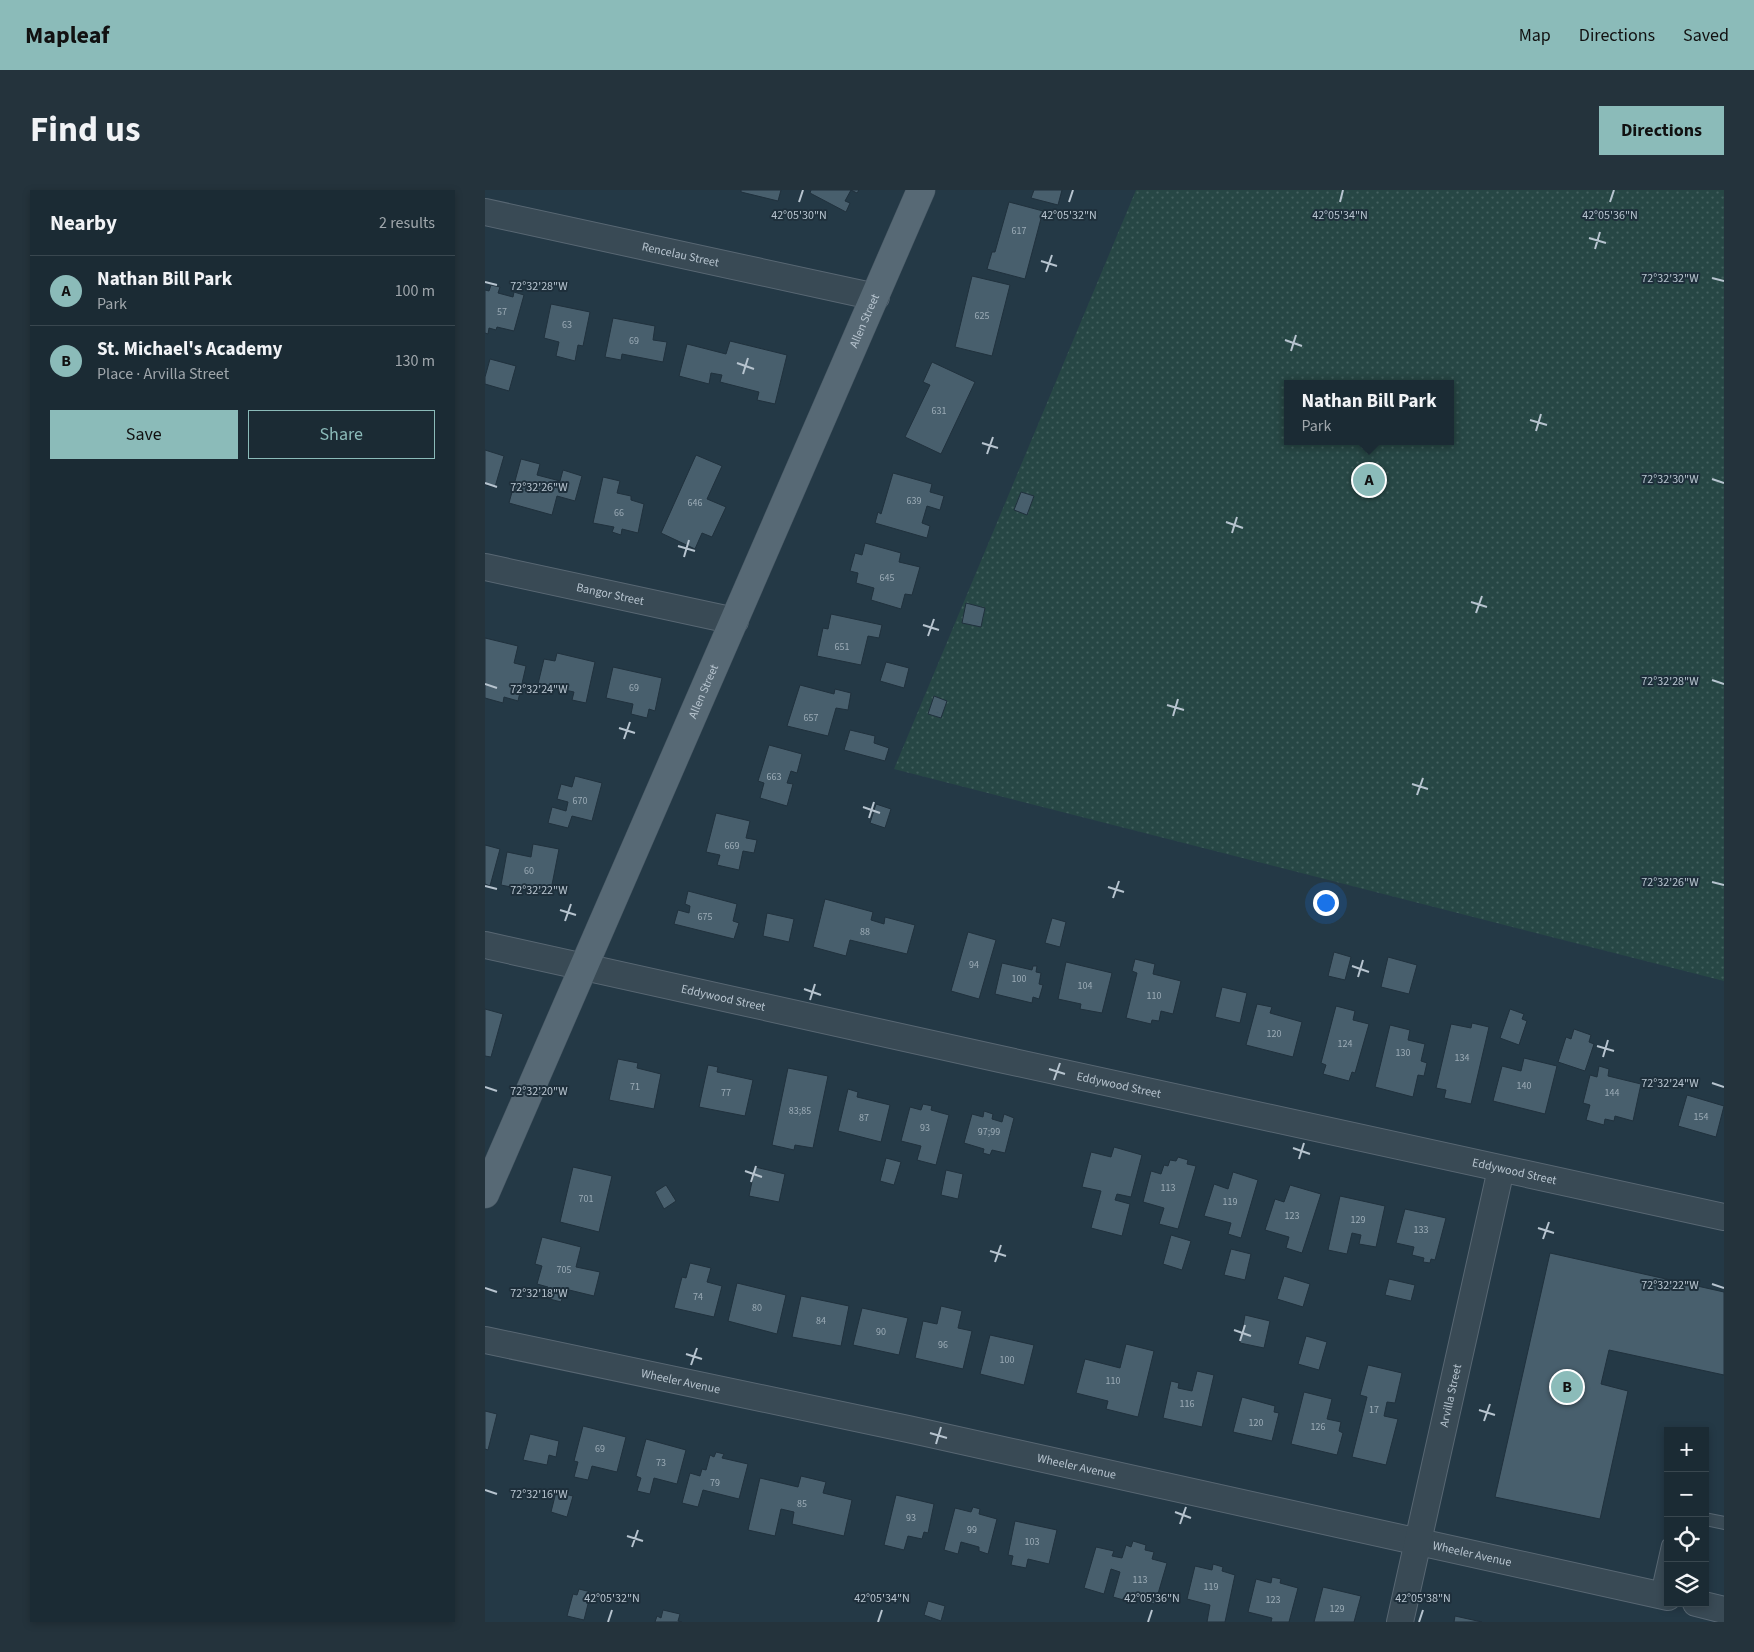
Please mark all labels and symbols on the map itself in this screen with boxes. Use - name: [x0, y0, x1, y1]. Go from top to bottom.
- text: 42°05'30"N: [771, 207, 827, 224]
- text: 42°05'32"N: [1041, 207, 1097, 224]
- text: 42°05'34"N: [1312, 207, 1368, 224]
- text: 42°05'36"N: [1582, 207, 1638, 224]
- house number: 617: [1012, 224, 1026, 238]
- street label: Rencelau Street: [640, 238, 721, 271]
- text: 72°32'32"W: [1641, 270, 1699, 287]
- text: 72°32'28"W: [510, 278, 568, 295]
- street label: Allen Street: [845, 291, 883, 351]
- house number: 57: [497, 305, 507, 319]
- house number: 625: [975, 309, 989, 323]
- house number: 63: [562, 318, 572, 332]
- house number: 69: [629, 334, 639, 348]
- house number: 631: [932, 404, 946, 418]
- pin: A: [1353, 461, 1385, 499]
- text: 72°32'30"W: [1641, 471, 1699, 488]
- text: 72°32'26"W: [510, 479, 568, 496]
- house number: 639: [907, 494, 921, 508]
- house number: 646: [688, 496, 702, 510]
- house number: 66: [614, 506, 624, 520]
- house number: 645: [880, 571, 894, 585]
- street label: Bangor Street: [575, 578, 646, 610]
- house number: 651: [835, 640, 849, 654]
- street label: Allen Street: [684, 662, 723, 721]
- text: 72°32'28"W: [1641, 673, 1699, 690]
- text: 72°32'24"W: [510, 681, 568, 698]
- house number: 69: [629, 681, 639, 695]
- house number: 657: [804, 711, 818, 725]
- house number: 663: [767, 770, 781, 784]
- house number: 670: [573, 794, 587, 808]
- house number: 669: [725, 839, 739, 853]
- house number: 60: [524, 864, 534, 878]
- text: 72°32'26"W: [1641, 874, 1699, 891]
- text: 72°32'22"W: [510, 882, 568, 899]
- your location: [1313, 890, 1339, 916]
- house number: 675: [698, 910, 712, 924]
- house number: 88: [860, 925, 870, 939]
- house number: 94: [969, 958, 979, 972]
- house number: 100: [1012, 972, 1026, 986]
- house number: 104: [1078, 979, 1092, 993]
- street label: Eddywood Street: [679, 980, 767, 1015]
- house number: 110: [1147, 989, 1161, 1003]
- house number: 120: [1267, 1027, 1281, 1041]
- house number: 124: [1338, 1037, 1352, 1051]
- house number: 130: [1396, 1046, 1410, 1060]
- house number: 134: [1455, 1051, 1469, 1065]
- street label: Eddywood Street: [1075, 1067, 1163, 1102]
- text: 72°32'24"W: [1641, 1075, 1699, 1092]
- house number: 140: [1517, 1079, 1531, 1093]
- house number: 71: [630, 1080, 640, 1094]
- text: 72°32'20"W: [510, 1083, 568, 1100]
- house number: 77: [721, 1086, 731, 1100]
- house number: 144: [1605, 1086, 1619, 1100]
- house number: 83;85: [789, 1104, 811, 1118]
- house number: 154: [1694, 1110, 1708, 1124]
- house number: 87: [859, 1111, 869, 1125]
- house number: 93: [920, 1121, 930, 1135]
- house number: 97;99: [978, 1125, 1000, 1139]
- street label: Eddywood Street: [1471, 1154, 1558, 1189]
- house number: 113: [1161, 1181, 1175, 1195]
- house number: 701: [579, 1192, 593, 1206]
- house number: 119: [1223, 1195, 1237, 1209]
- house number: 123: [1285, 1209, 1299, 1223]
- house number: 129: [1351, 1213, 1365, 1227]
- house number: 133: [1414, 1223, 1428, 1237]
- house number: 705: [557, 1263, 571, 1277]
- text: 72°32'22"W: [1641, 1277, 1699, 1294]
- text: 72°32'18"W: [510, 1285, 568, 1302]
- house number: 74: [693, 1290, 703, 1304]
- house number: 80: [752, 1301, 762, 1315]
- house number: 84: [816, 1314, 826, 1328]
- house number: 90: [876, 1325, 886, 1339]
- house number: 96: [938, 1338, 948, 1352]
- house number: 100: [1000, 1353, 1014, 1367]
- street label: Arvilla Street: [1435, 1362, 1466, 1429]
- street label: Wheeler Avenue: [640, 1365, 722, 1398]
- pin: B: [1551, 1368, 1583, 1406]
- house number: 110: [1106, 1374, 1120, 1388]
- house number: 116: [1180, 1397, 1194, 1411]
- house number: 17: [1369, 1403, 1379, 1417]
- house number: 120: [1249, 1416, 1263, 1430]
- house number: 126: [1311, 1420, 1325, 1434]
- house number: 69: [595, 1442, 605, 1456]
- street label: Wheeler Avenue: [1036, 1449, 1118, 1483]
- house number: 73: [656, 1456, 666, 1470]
- house number: 79: [710, 1476, 720, 1490]
- text: 72°32'16"W: [510, 1486, 568, 1503]
- house number: 85: [797, 1497, 807, 1511]
- house number: 93: [906, 1511, 916, 1525]
- house number: 99: [967, 1523, 977, 1537]
- house number: 103: [1025, 1535, 1039, 1549]
- street label: Wheeler Avenue: [1431, 1537, 1513, 1571]
- house number: 113: [1133, 1573, 1147, 1587]
- house number: 119: [1204, 1580, 1218, 1594]
- text: 42°05'32"N: [584, 1590, 640, 1607]
- text: 42°05'34"N: [854, 1590, 910, 1607]
- text: 42°05'36"N: [1124, 1590, 1180, 1607]
- text: 42°05'38"N: [1395, 1590, 1451, 1607]
- house number: 123: [1266, 1593, 1280, 1607]
- house number: 129: [1330, 1602, 1344, 1616]

